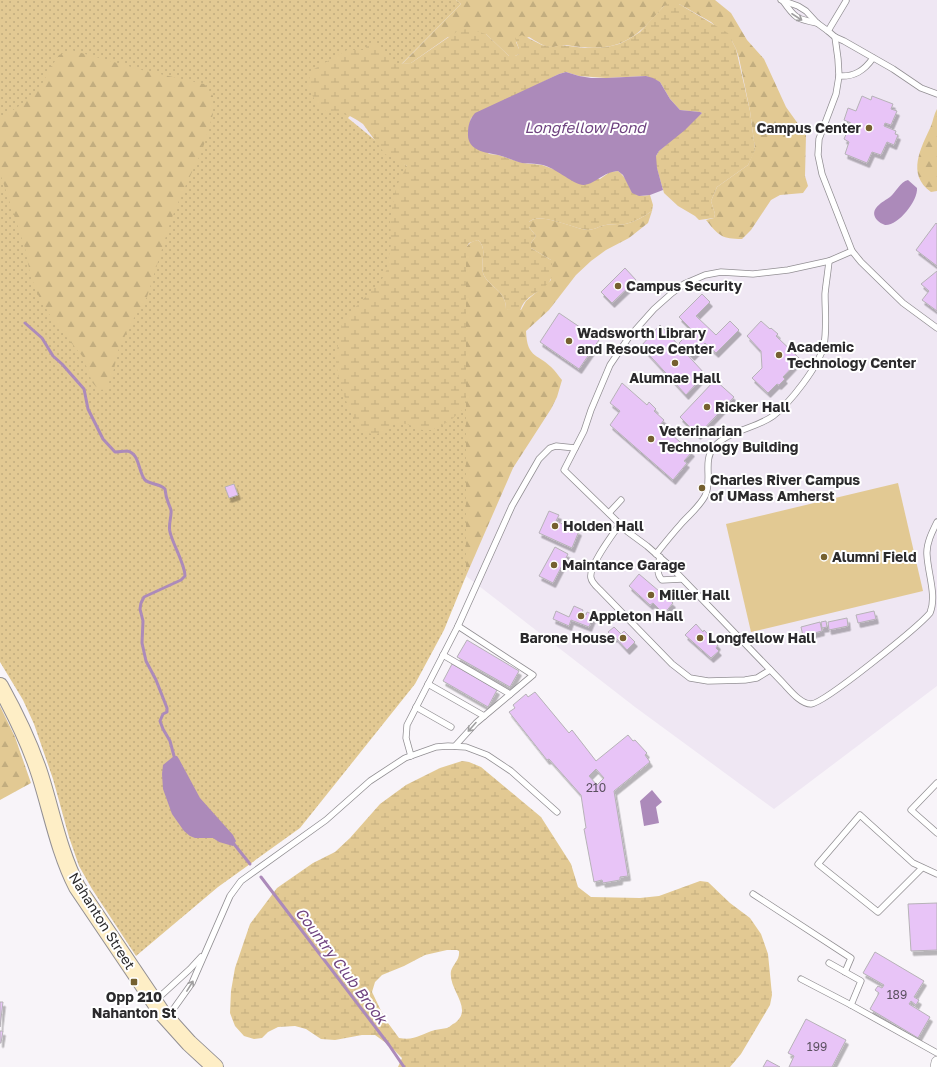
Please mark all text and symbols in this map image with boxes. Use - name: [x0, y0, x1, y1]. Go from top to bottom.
- one-way arrow: [791, 13, 803, 21]
- water label: Longfellow Pond: [524, 118, 647, 137]
- place label: Campus Center: [756, 119, 862, 136]
- marker: Campus Center: [864, 123, 874, 133]
- place label: Campus Security: [626, 277, 743, 294]
- marker: Campus Security: [613, 281, 623, 291]
- place label: Wadsworth Library and Resouce Center: [577, 324, 714, 357]
- marker: Wadsworth Library and Resouce Center: [564, 336, 574, 346]
- place label: Academic Technology Center: [787, 338, 917, 371]
- marker: Academic Technology Center: [774, 350, 784, 360]
- marker: Alumnae Hall: [670, 358, 680, 368]
- place label: Alumnae Hall: [629, 369, 721, 386]
- place label: Ricker Hall: [715, 398, 790, 415]
- marker: Ricker Hall: [702, 402, 712, 412]
- place label: Veterinarian Technology Building: [659, 422, 798, 455]
- marker: Veterinarian Technology Building: [646, 434, 656, 444]
- place label: Charles River Campus of UMass Amherst: [710, 471, 860, 504]
- marker: Charles River Campus of UMass Amherst: [697, 483, 707, 493]
- place label: Holden Hall: [563, 517, 644, 534]
- marker: Holden Hall: [550, 521, 560, 531]
- place label: Alumni Field: [832, 548, 917, 565]
- marker: Alumni Field: [819, 552, 829, 562]
- place label: Maintance Garage: [562, 556, 686, 573]
- marker: Maintance Garage: [549, 560, 559, 570]
- place label: Miller Hall: [659, 586, 730, 603]
- marker: Miller Hall: [646, 590, 656, 600]
- place label: Appleton Hall: [589, 607, 683, 624]
- marker: Appleton Hall: [576, 611, 586, 621]
- place label: Barone House: [520, 629, 615, 646]
- place label: Longfellow Hall: [708, 629, 816, 646]
- marker: Barone House: [618, 633, 628, 643]
- marker: Longfellow Hall: [695, 633, 705, 643]
- one-way arrow: [467, 722, 476, 733]
- house number: 210: [586, 780, 606, 795]
- street label: Nahanton Street: [66, 869, 139, 972]
- water label: Country Club Brook: [291, 904, 392, 1029]
- marker: Opp 210 Nahanton St: [129, 977, 139, 987]
- one-way arrow: [185, 981, 194, 992]
- house number: 189: [887, 987, 907, 1002]
- place label: Opp 210 Nahanton St: [92, 988, 177, 1021]
- house number: 199: [807, 1039, 827, 1054]

